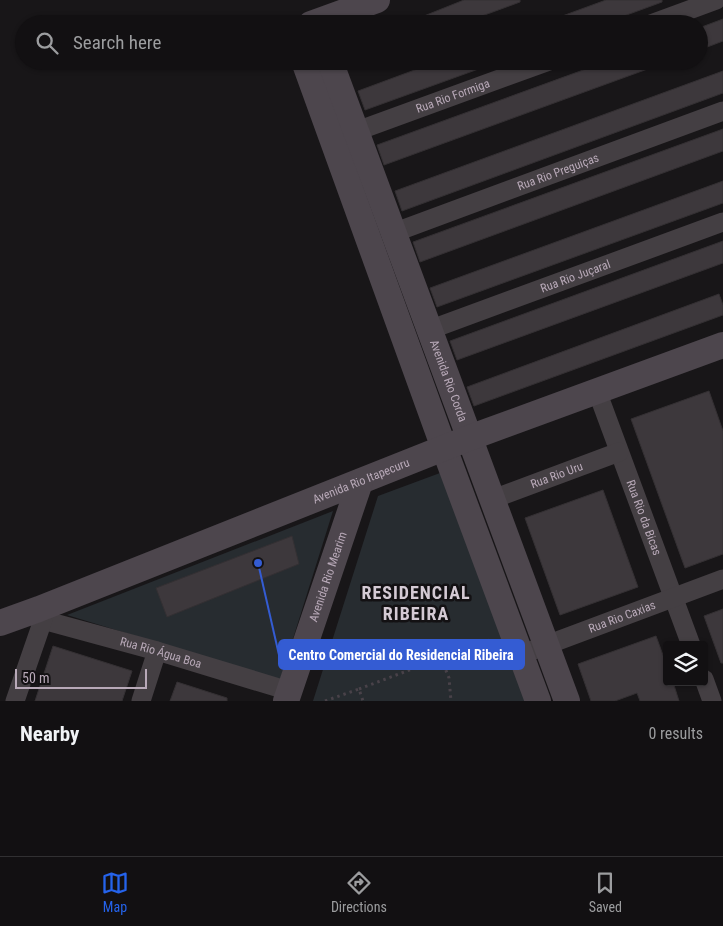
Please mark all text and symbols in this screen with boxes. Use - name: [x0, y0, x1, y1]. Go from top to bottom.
- search box: [15, 15, 708, 70]
- icon: search: [33, 29, 61, 57]
- text: Search here: [73, 31, 161, 54]
- street label: Rua Rio Formiga: [414, 76, 492, 116]
- street label: Rua Rio Preguiças: [515, 151, 601, 193]
- street label: Rua Rio Juçaral: [539, 257, 612, 295]
- street label: Avenida Rio Corda: [427, 338, 470, 424]
- street label: Avenida Rio Itapecuru: [311, 455, 412, 506]
- street label: Rua Rio Uru: [529, 459, 585, 491]
- street label: Rua Rio da Bicas: [624, 478, 664, 557]
- street label: Avenida Rio Mearim: [306, 530, 350, 624]
- district label: RESIDENCIAL RIBEIRA: [361, 582, 471, 624]
- street label: Rua Rio Caxias: [587, 598, 658, 636]
- street label: Rua Rio Água Boa: [119, 634, 204, 671]
- callout: Centro Comercial do Residencial Ribeira: [279, 640, 524, 669]
- map controls: [663, 641, 708, 686]
- button: layers: [663, 641, 708, 686]
- text: Centro Comercial do Residencial Ribeira: [288, 647, 514, 663]
- scale bar: [15, 666, 148, 689]
- text: 50 m: [22, 670, 50, 686]
- text: Nearby: [20, 722, 79, 746]
- text: 0 results: [648, 724, 703, 743]
- tab: Map: [101, 869, 129, 915]
- tab: Directions: [331, 869, 387, 915]
- tab: Saved: [589, 869, 622, 915]

